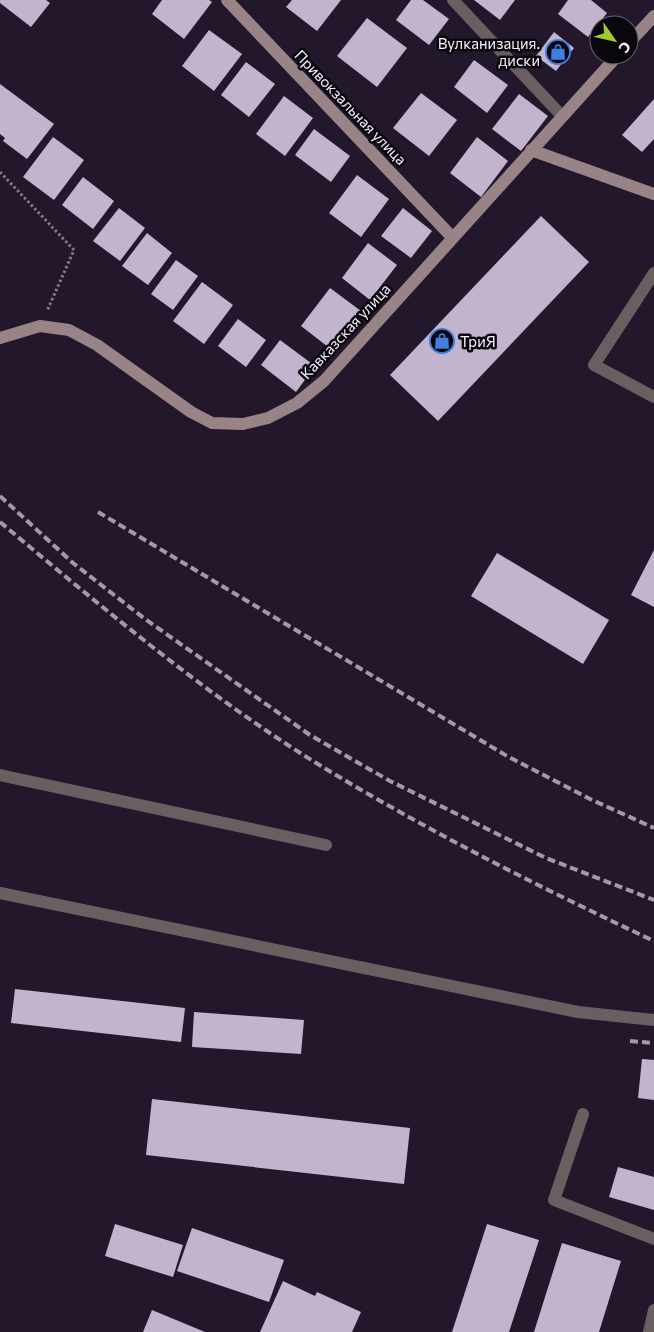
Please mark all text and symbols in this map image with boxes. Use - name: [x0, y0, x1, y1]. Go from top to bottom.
- north arrow: [589, 15, 639, 65]
- place label: Вулканизация. диски: [438, 34, 540, 69]
- shop icon: Вулканизация. диски: [545, 39, 571, 65]
- text: С: [615, 39, 635, 56]
- street label: Привокзальная улица: [291, 46, 411, 168]
- street label: Кавказская улица: [296, 280, 394, 382]
- shop icon: ТриЯ: [429, 328, 455, 354]
- place label: ТриЯ: [460, 332, 496, 350]

